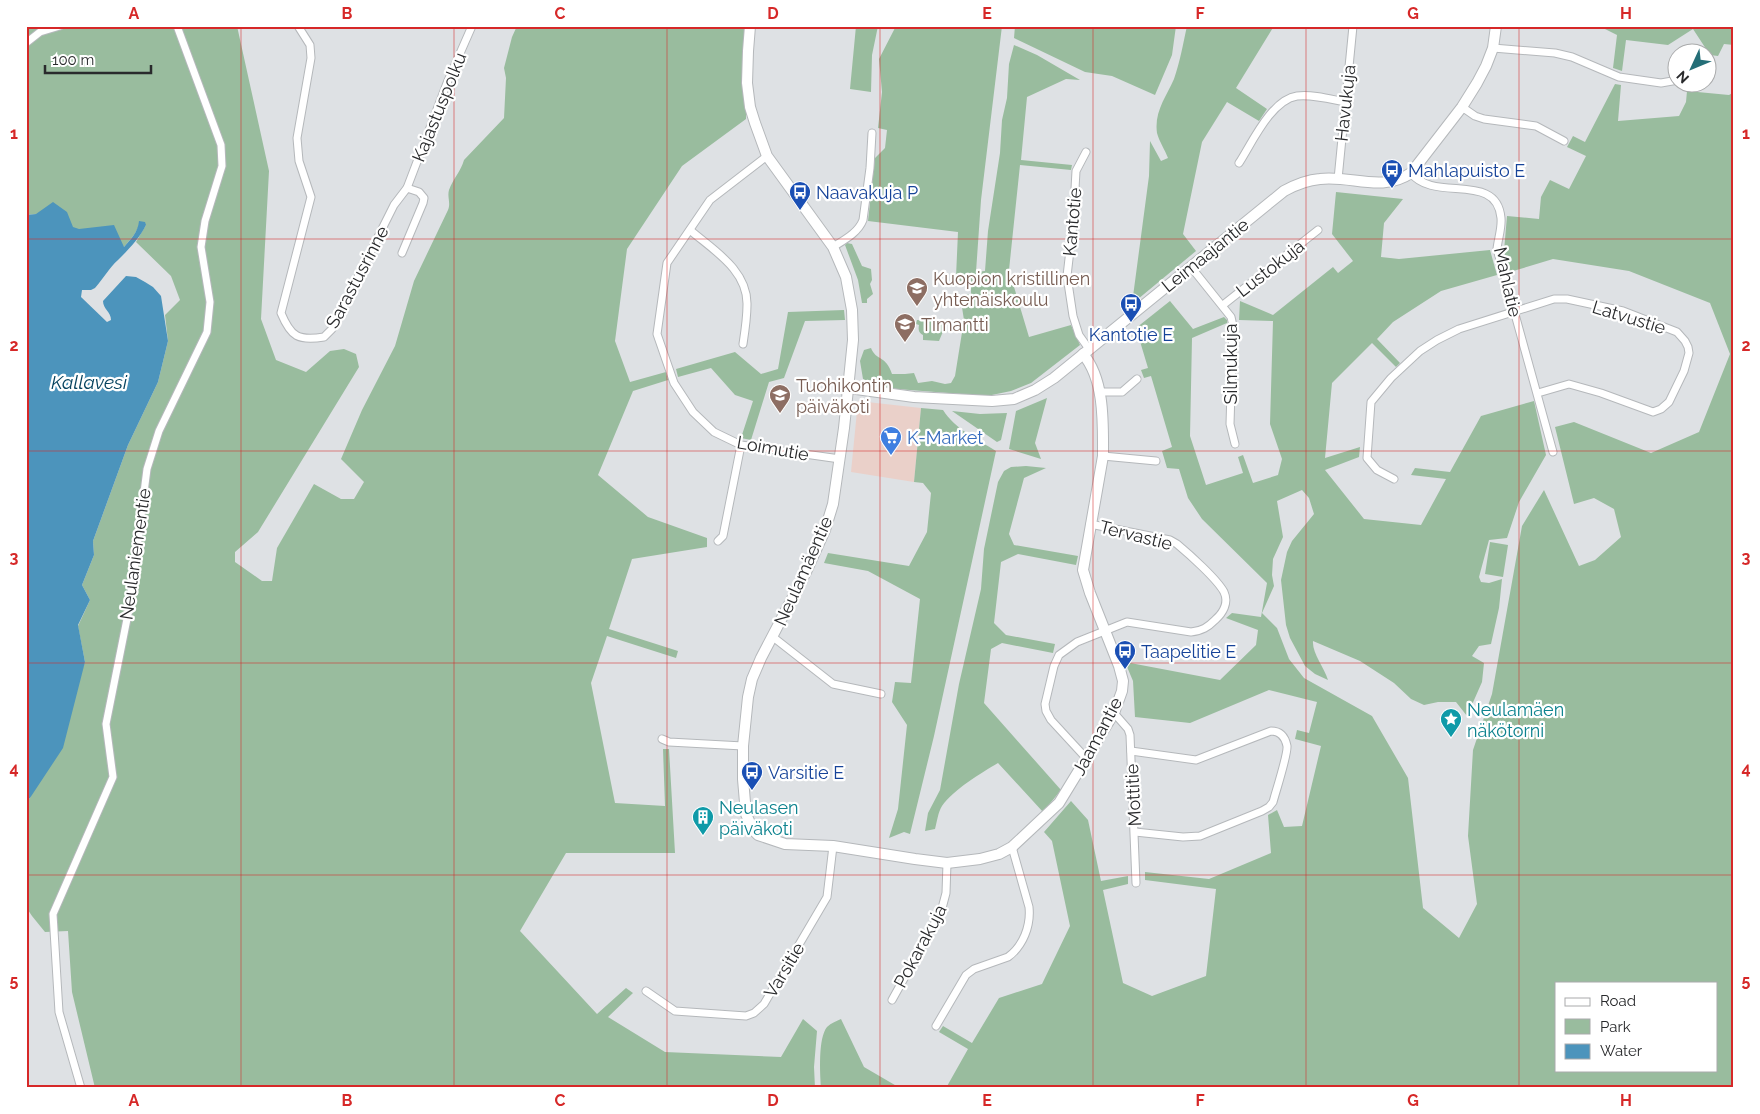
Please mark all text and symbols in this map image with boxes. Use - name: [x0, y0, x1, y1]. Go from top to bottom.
- text: A: [129, 4, 140, 23]
- text: B: [342, 4, 353, 23]
- text: C: [555, 4, 566, 23]
- text: D: [767, 4, 779, 23]
- text: E: [982, 4, 992, 23]
- text: F: [1195, 4, 1205, 23]
- text: G: [1407, 4, 1419, 23]
- text: H: [1620, 4, 1632, 23]
- scale bar: [45, 42, 151, 74]
- north arrow: [1668, 42, 1718, 92]
- street label: Kajastuspolku: [407, 49, 471, 165]
- text: 100 m: [52, 51, 94, 69]
- street label: Havukuja: [1331, 64, 1359, 142]
- text: N: [1673, 68, 1692, 86]
- text: 1: [10, 124, 18, 143]
- text: 1: [1742, 124, 1750, 143]
- bus stop icon: Mahlapuisto E: [1380, 158, 1404, 189]
- place label: Mahlapuisto E: [1408, 160, 1525, 181]
- bus stop icon: Naavakuja P: [788, 180, 812, 211]
- place label: Naavakuja P: [816, 182, 918, 203]
- street label: Kantotie: [1059, 186, 1085, 257]
- street label: Leimaajantie: [1157, 213, 1253, 296]
- street label: Sarastusrinne: [321, 222, 393, 332]
- street label: Lustokuja: [1232, 235, 1308, 301]
- street label: Mahlatie: [1490, 245, 1526, 319]
- place label: Kuopion kristillinen yhtenäiskoulu: [933, 268, 1090, 310]
- school or university icon: Kuopion kristillinen yhtenäiskoulu: [905, 276, 929, 307]
- bus stop icon: Kantotie E: [1119, 292, 1143, 323]
- street label: Latvustie: [1590, 296, 1669, 338]
- school or university icon: Timantti: [893, 312, 917, 343]
- place label: Timantti: [921, 314, 989, 335]
- street label: Silmukuja: [1220, 323, 1241, 405]
- place label: Kantotie E: [1089, 324, 1173, 345]
- text: 2: [9, 336, 19, 355]
- text: 2: [1741, 336, 1751, 355]
- water label: Kallavesi: [51, 371, 128, 393]
- place label: Tuohikontin päiväkoti: [796, 375, 892, 417]
- school or university icon: Tuohikontin päiväkoti: [768, 383, 792, 414]
- supermarket icon: K-Market: [879, 425, 903, 456]
- place label: K-Market: [907, 427, 983, 448]
- street label: Loimutie: [735, 431, 811, 465]
- street label: Neulaniementie: [115, 486, 155, 621]
- street label: Neulamäentie: [769, 513, 837, 629]
- street label: Tervastie: [1097, 516, 1175, 554]
- text: 3: [10, 548, 19, 567]
- text: 3: [1742, 548, 1751, 567]
- bus stop icon: Taapelitie E: [1113, 639, 1137, 670]
- place label: Taapelitie E: [1141, 641, 1236, 662]
- street label: Jaamantie: [1068, 693, 1127, 779]
- place label: Neulamäen näkötorni: [1467, 699, 1564, 741]
- place icon: Neulamäen näkötorni: [1439, 707, 1463, 738]
- text: 4: [9, 759, 19, 778]
- text: 4: [1741, 759, 1751, 778]
- bus stop icon: Varsitie E: [740, 760, 764, 791]
- place label: Varsitie E: [768, 762, 844, 783]
- street label: Mottitie: [1121, 763, 1145, 827]
- place label: Neulasen päiväkoti: [719, 797, 798, 839]
- building icon: Neulasen päiväkoti: [691, 805, 715, 836]
- street label: Pokarakuja: [889, 901, 951, 991]
- street label: Varsitie: [759, 938, 809, 1001]
- text: 5: [10, 971, 19, 990]
- text: 5: [1742, 971, 1751, 990]
- legend: [1555, 982, 1718, 1072]
- text: Road: [1600, 992, 1636, 1010]
- text: Park: [1600, 1018, 1631, 1036]
- text: Water: [1600, 1042, 1643, 1060]
- text: A: [129, 1091, 140, 1110]
- text: B: [342, 1091, 353, 1110]
- text: C: [555, 1091, 566, 1110]
- text: D: [767, 1091, 779, 1110]
- text: E: [982, 1091, 992, 1110]
- text: F: [1195, 1091, 1205, 1110]
- text: G: [1407, 1091, 1419, 1110]
- text: H: [1620, 1091, 1632, 1110]

